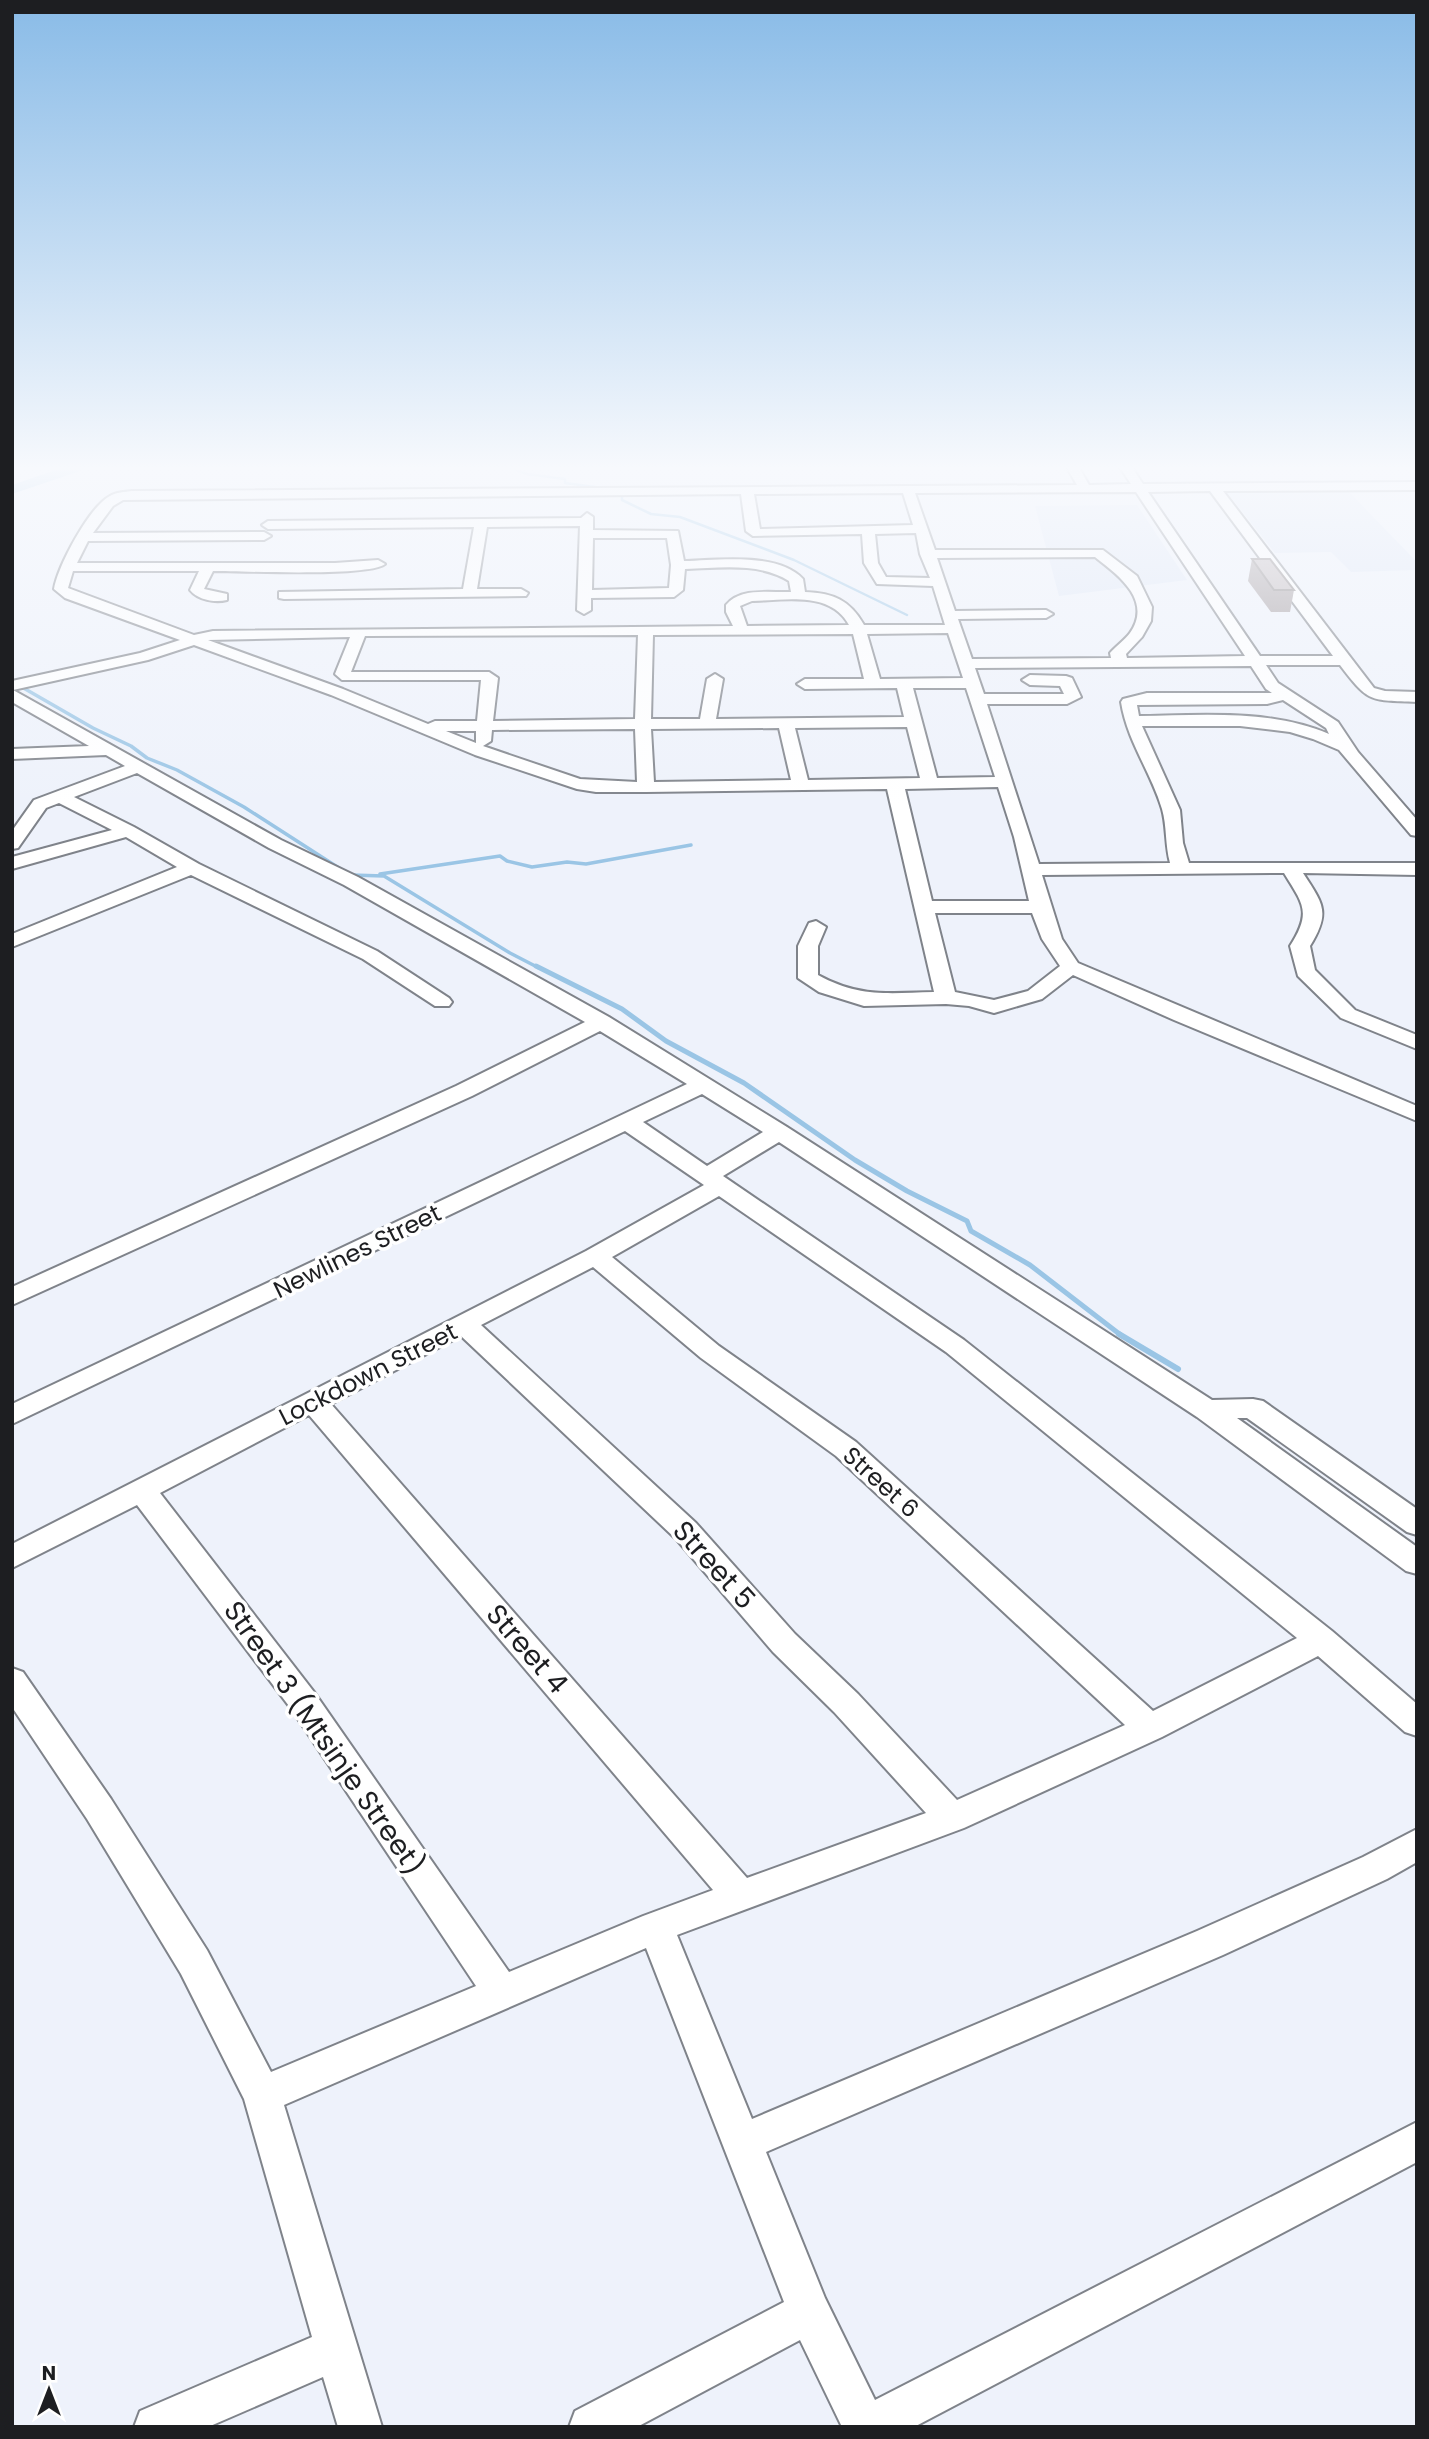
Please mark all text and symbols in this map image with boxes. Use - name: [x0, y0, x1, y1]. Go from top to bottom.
- street label: Newlines Street: [268, 1196, 446, 1306]
- street label: Lockdown Street: [273, 1315, 463, 1433]
- street label: Street 6: [836, 1439, 926, 1525]
- street label: Street 5: [664, 1512, 764, 1618]
- street label: Street 3 (Mtsinje Street): [214, 1593, 434, 1883]
- street label: Street 4: [477, 1596, 577, 1702]
- north arrow: [14, 2355, 84, 2425]
- text: N: [42, 2360, 56, 2387]

